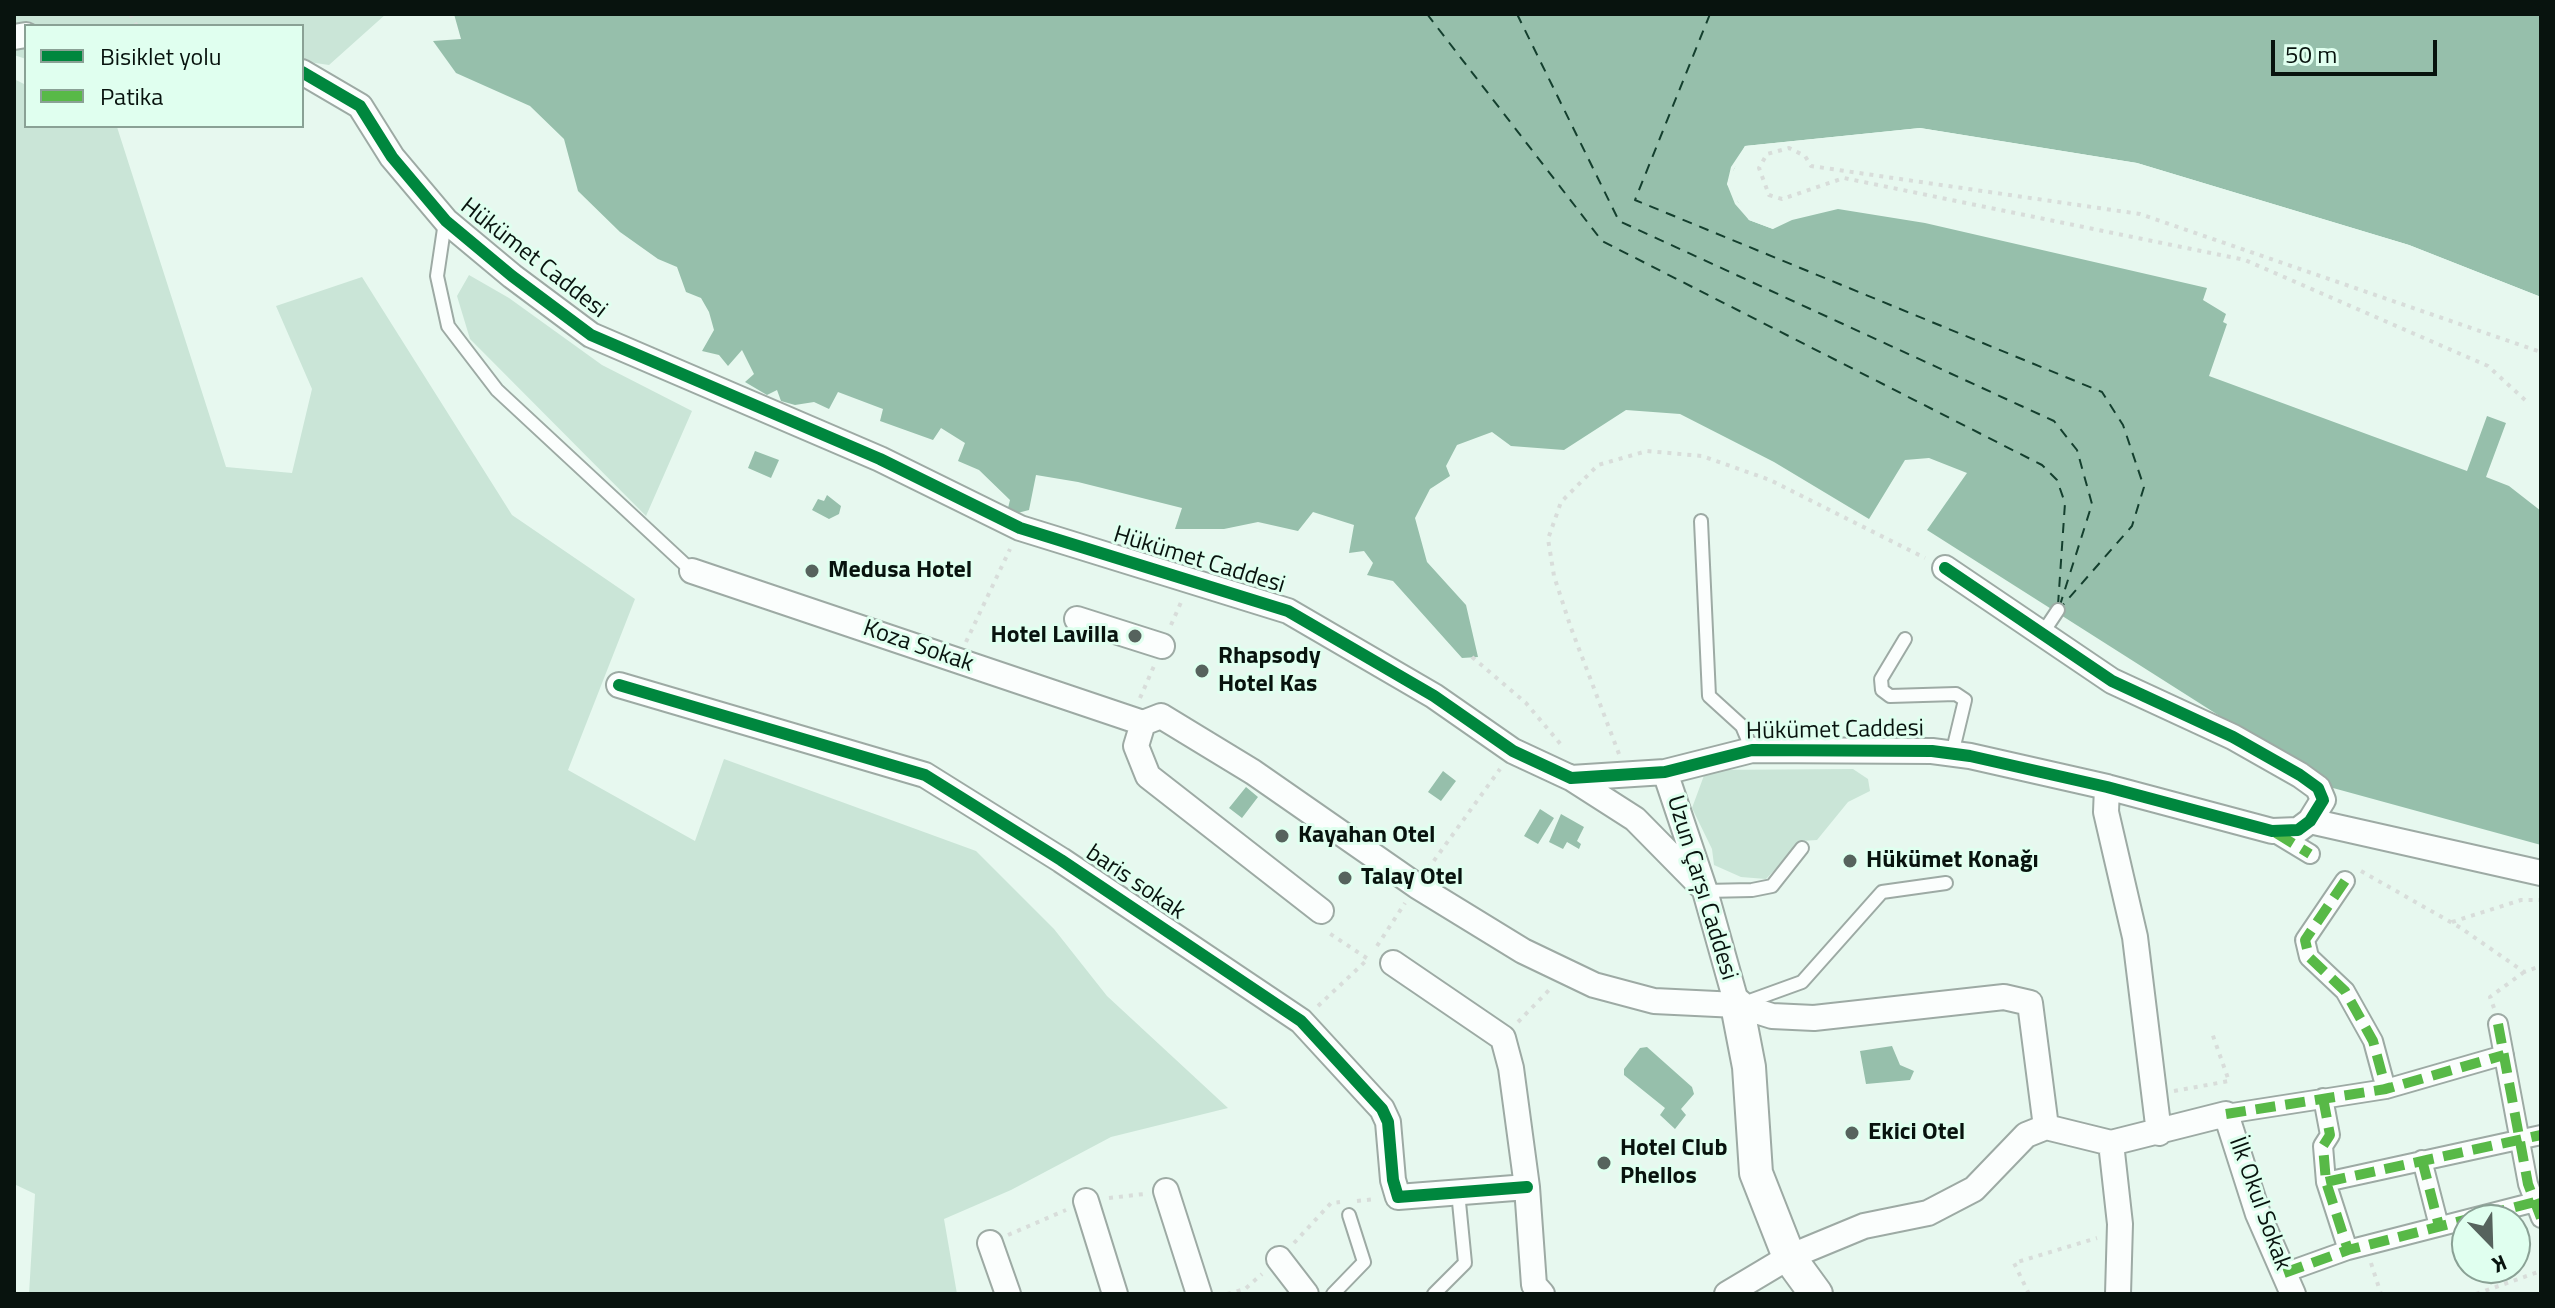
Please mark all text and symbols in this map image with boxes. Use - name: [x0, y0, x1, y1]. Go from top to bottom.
- legend: [24, 24, 304, 128]
- scale bar: [2275, 24, 2441, 74]
- text: 50 m: [2285, 36, 2337, 72]
- text: Bisiklet yolu: [100, 38, 222, 74]
- text: Patika: [100, 78, 163, 114]
- street label: Hükümet Caddesi: [454, 193, 612, 325]
- street label: Hükümet Caddesi: [1110, 521, 1288, 601]
- place label: Medusa Hotel: [828, 557, 972, 585]
- marker: Medusa Hotel: [803, 562, 821, 580]
- street label: Koza Sokak: [859, 615, 977, 679]
- place label: Hotel Lavilla: [991, 622, 1119, 650]
- marker: Hotel Lavilla: [1126, 627, 1144, 645]
- place label: Rhapsody Hotel Kas: [1218, 643, 1321, 699]
- marker: Rhapsody Hotel Kas: [1193, 662, 1211, 680]
- street label: Hükümet Caddesi: [1746, 715, 1924, 747]
- street label: Uzun Çarşı Caddesi: [1659, 792, 1743, 984]
- place label: Kayahan Otel: [1298, 822, 1435, 850]
- marker: Kayahan Otel: [1273, 827, 1291, 845]
- street label: baris sokak: [1080, 839, 1190, 927]
- place label: Hükümet Konağı: [1866, 847, 2039, 875]
- marker: Hükümet Konağı: [1841, 852, 1859, 870]
- place label: Talay Otel: [1361, 864, 1463, 892]
- marker: Talay Otel: [1336, 869, 1354, 887]
- place label: Ekici Otel: [1868, 1119, 1965, 1147]
- marker: Ekici Otel: [1843, 1124, 1861, 1142]
- street label: İlk Okul Sokak: [2222, 1133, 2296, 1275]
- place label: Hotel Club Phellos: [1620, 1135, 1727, 1191]
- marker: Hotel Club Phellos: [1595, 1154, 1613, 1172]
- north arrow: [2451, 1204, 2531, 1284]
- text: K: [2487, 1246, 2512, 1282]

